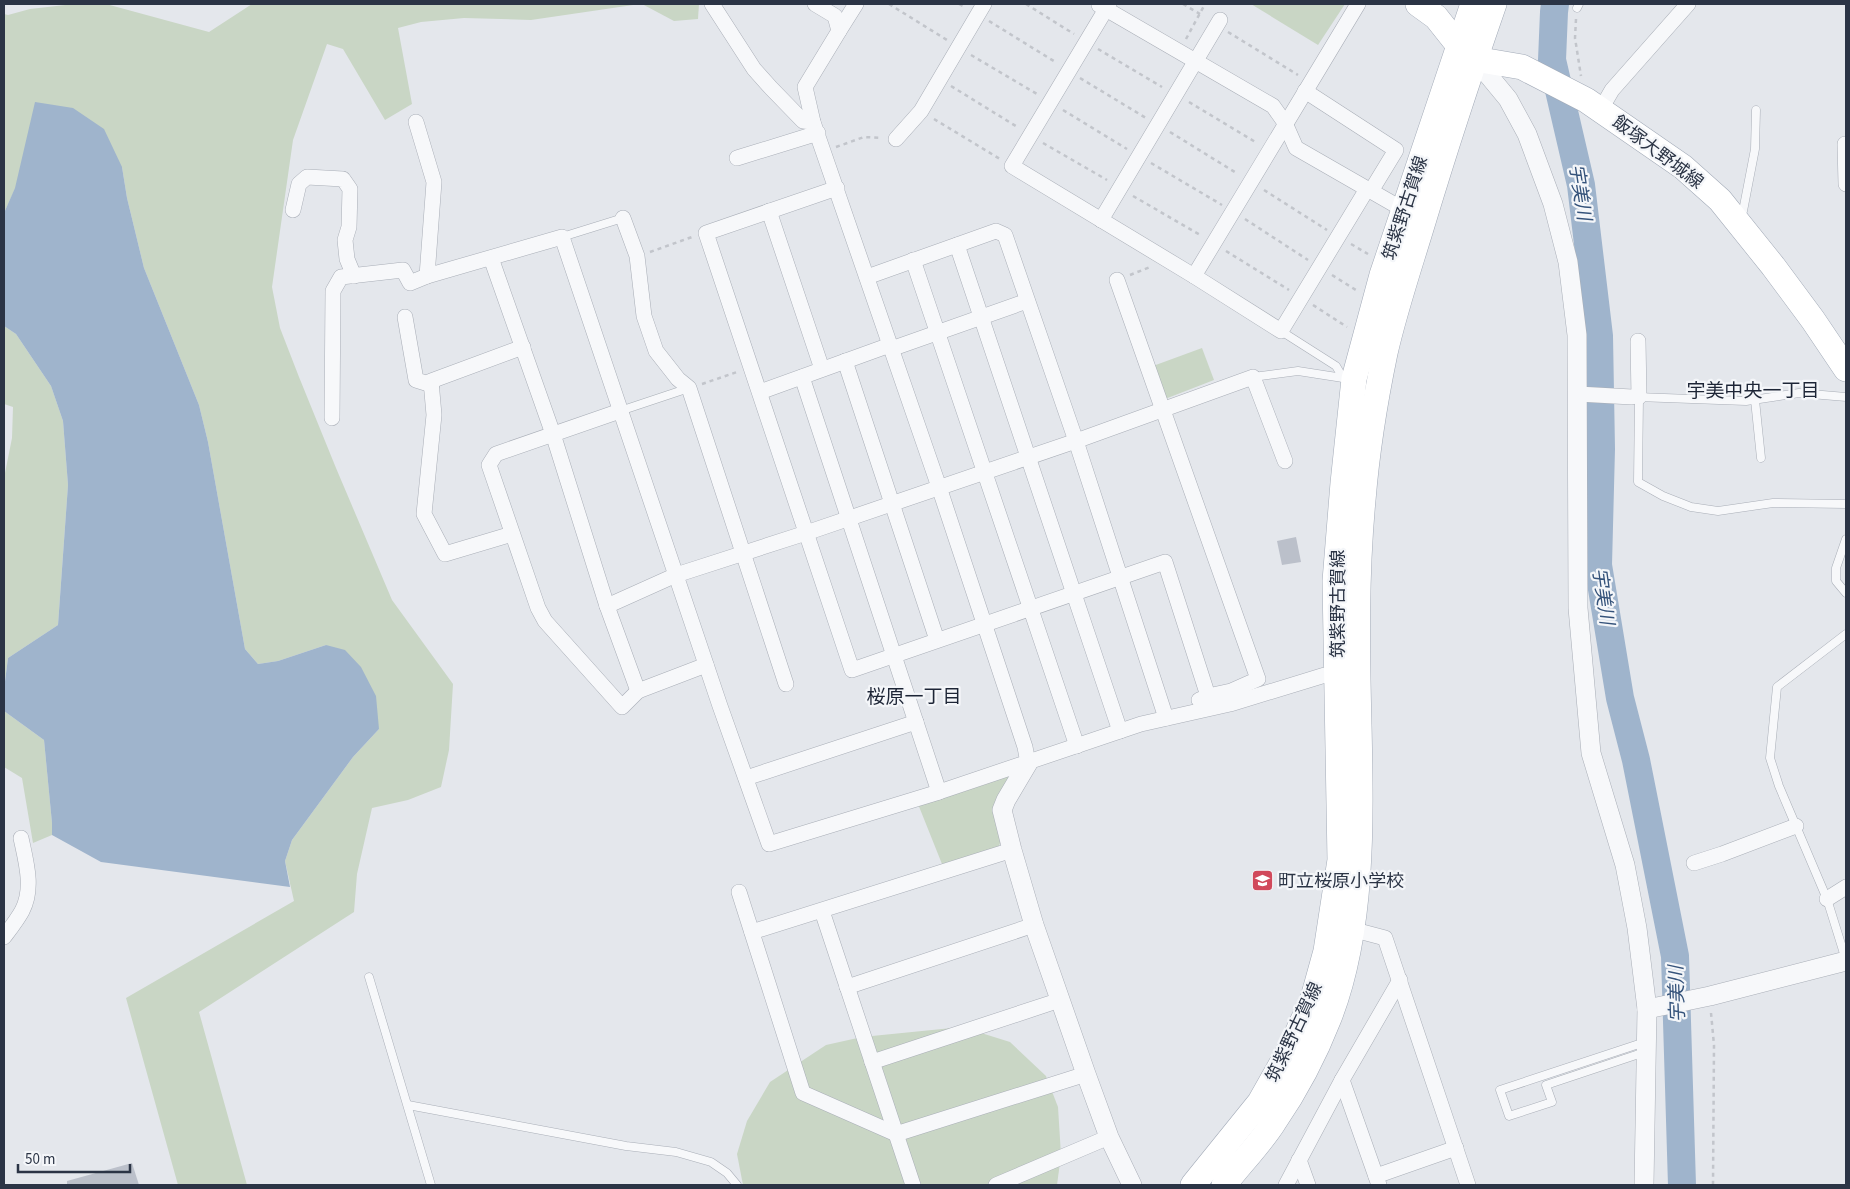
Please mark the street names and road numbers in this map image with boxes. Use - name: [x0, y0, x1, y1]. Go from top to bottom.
- street label: 飯塚大野城線: [1607, 110, 1708, 195]
- street label: 筑紫野古賀線: [1377, 153, 1434, 263]
- street label: 筑紫野古賀線: [1326, 550, 1351, 658]
- street label: 筑紫野古賀線: [1260, 978, 1329, 1086]

